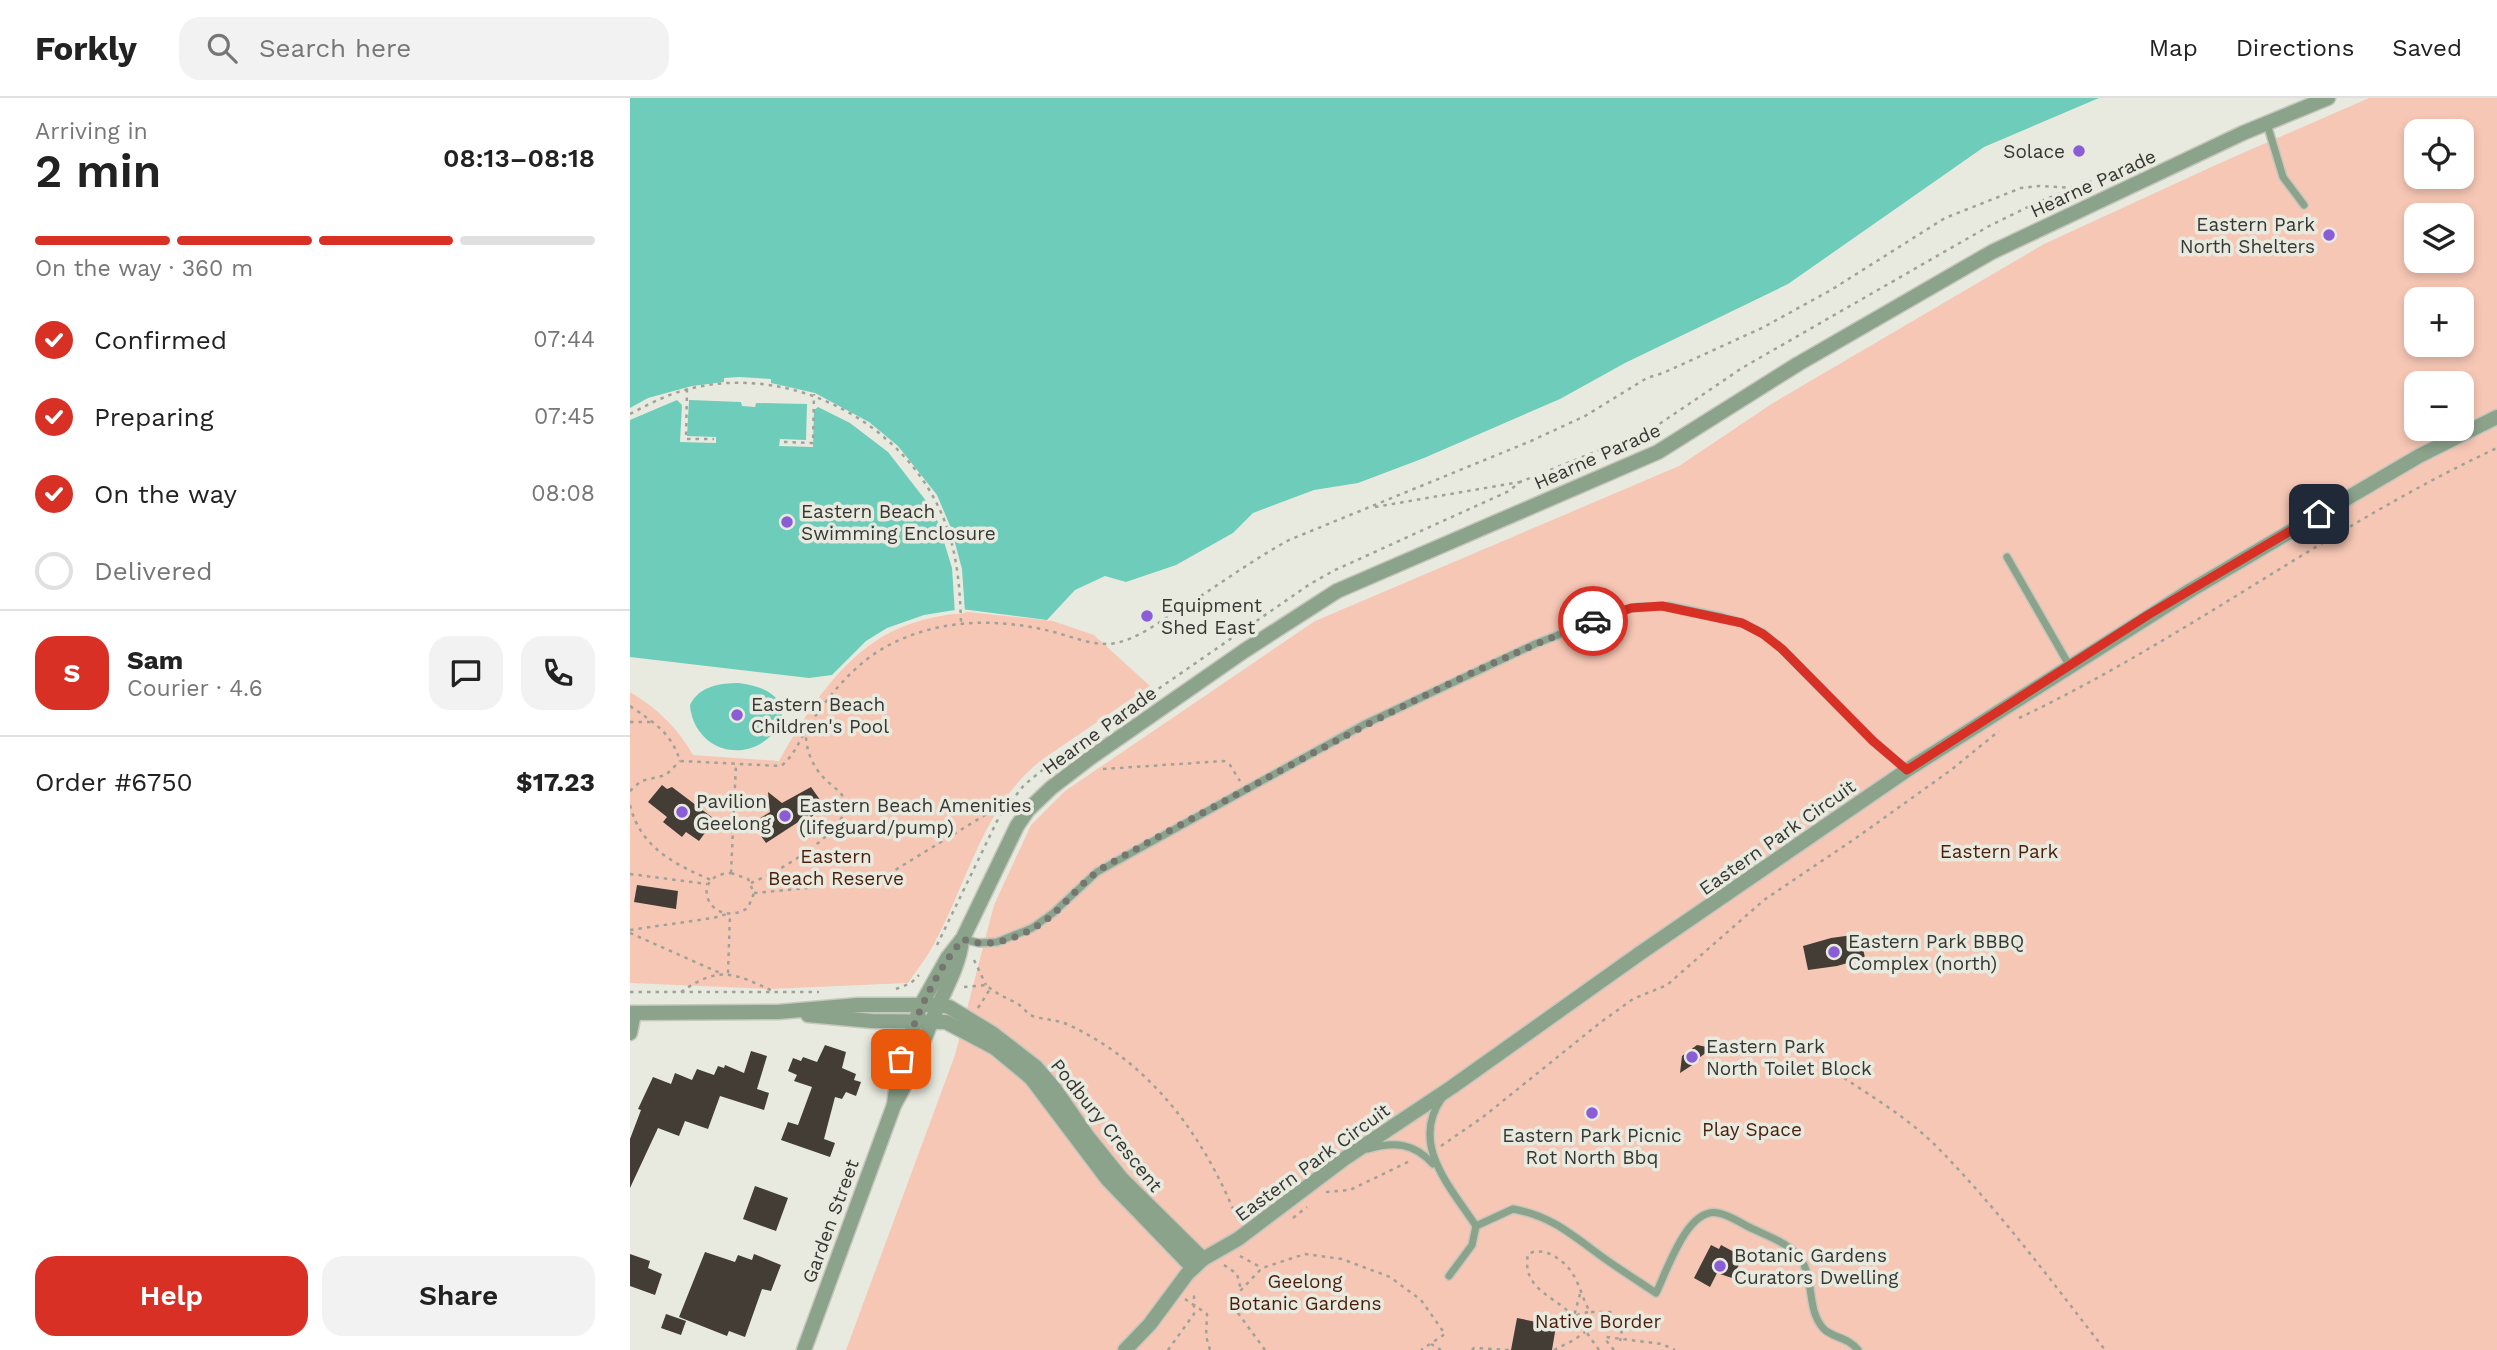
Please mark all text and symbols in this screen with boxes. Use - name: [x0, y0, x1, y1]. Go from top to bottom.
- search box: [179, 17, 669, 80]
- text: Forkly: [35, 29, 137, 68]
- icon: search: [203, 29, 241, 67]
- text: Search here: [259, 33, 411, 63]
- text: Map: [2149, 34, 2198, 62]
- text: Directions: [2236, 34, 2354, 62]
- text: Saved: [2392, 34, 2462, 62]
- text: Arriving in: [35, 118, 148, 145]
- map controls: [2404, 119, 2474, 441]
- button: locate: [2404, 119, 2474, 189]
- place label: Solace: [2003, 140, 2065, 163]
- text: 08:13–08:18: [443, 143, 595, 173]
- marker: Solace: [2071, 143, 2087, 159]
- text: 2 min: [35, 144, 161, 198]
- street label: Hearne Parade: [2027, 144, 2160, 223]
- button: layers: [2404, 203, 2474, 273]
- place label: Eastern Park North Shelters: [2180, 213, 2315, 258]
- marker: Eastern Park North Shelters: [2321, 227, 2337, 243]
- text: On the way · 360 m: [35, 255, 253, 282]
- button: +: [2404, 287, 2474, 357]
- icon: check: [35, 321, 73, 359]
- text: Confirmed: [94, 325, 227, 355]
- text: 07:44: [533, 326, 595, 353]
- button: −: [2404, 371, 2474, 441]
- icon: check: [35, 398, 73, 436]
- text: Preparing: [94, 402, 214, 432]
- text: 07:45: [534, 403, 595, 430]
- street label: Hearne Parade: [1530, 418, 1664, 495]
- icon: check: [35, 475, 73, 513]
- text: On the way: [94, 479, 237, 509]
- text: 08:08: [531, 480, 595, 507]
- pin: [2289, 484, 2349, 544]
- icon: home: [2300, 495, 2338, 533]
- place label: Eastern Beach Swimming Enclosure: [801, 500, 996, 545]
- marker: Eastern Beach Swimming Enclosure: [779, 514, 795, 530]
- text: Delivered: [94, 556, 213, 586]
- courier: [1558, 586, 1628, 656]
- place label: Equipment Shed East: [1161, 594, 1262, 639]
- icon: car: [1574, 602, 1612, 640]
- marker: Equipment Shed East: [1139, 608, 1155, 624]
- button: chat: [429, 636, 503, 710]
- button: phone: [521, 636, 595, 710]
- text: Sam: [127, 645, 183, 675]
- text: S: [64, 658, 80, 688]
- text: Courier · 4.6: [127, 675, 263, 702]
- street label: Hearne Parade: [1038, 681, 1161, 780]
- place label: Eastern Beach Children's Pool: [751, 693, 889, 738]
- marker: Eastern Beach Children's Pool: [729, 707, 745, 723]
- text: Order #6750: [35, 767, 193, 797]
- text: $17.23: [516, 767, 595, 797]
- street label: Eastern Park Circuit: [1695, 775, 1860, 900]
- place label: Pavilion Geelong: [696, 790, 772, 835]
- place label: Eastern Beach Amenities (lifeguard/pump): [799, 794, 1031, 839]
- marker: Pavilion Geelong: [674, 804, 690, 820]
- marker: Eastern Beach Amenities (lifeguard/pump): [777, 808, 793, 824]
- park label: Eastern Park: [1940, 840, 2059, 863]
- park label: Eastern Beach Reserve: [768, 845, 904, 890]
- place label: Eastern Park BBBQ Complex (north): [1848, 930, 2024, 975]
- marker: Eastern Park BBBQ Complex (north): [1826, 944, 1842, 960]
- pin: [871, 1029, 931, 1089]
- place label: Eastern Park North Toilet Block: [1706, 1035, 1872, 1080]
- icon: bag: [882, 1040, 920, 1078]
- marker: Eastern Park North Toilet Block: [1684, 1049, 1700, 1065]
- street label: Podbury Crescent: [1046, 1054, 1167, 1197]
- street label: Eastern Park Circuit: [1230, 1099, 1394, 1226]
- marker: Eastern Park Picnic Rot North Bbq: [1584, 1105, 1600, 1121]
- park label: Play Space: [1702, 1118, 1802, 1141]
- place label: Eastern Park Picnic Rot North Bbq: [1502, 1124, 1682, 1169]
- street label: Garden Street: [797, 1156, 864, 1286]
- place label: Botanic Gardens Curators Dwelling: [1734, 1244, 1899, 1289]
- button: Help: [35, 1256, 308, 1336]
- button: Share: [322, 1256, 595, 1336]
- marker: Botanic Gardens Curators Dwelling: [1712, 1258, 1728, 1274]
- park label: Geelong Botanic Gardens: [1229, 1270, 1381, 1315]
- park label: Native Border: [1535, 1310, 1661, 1333]

